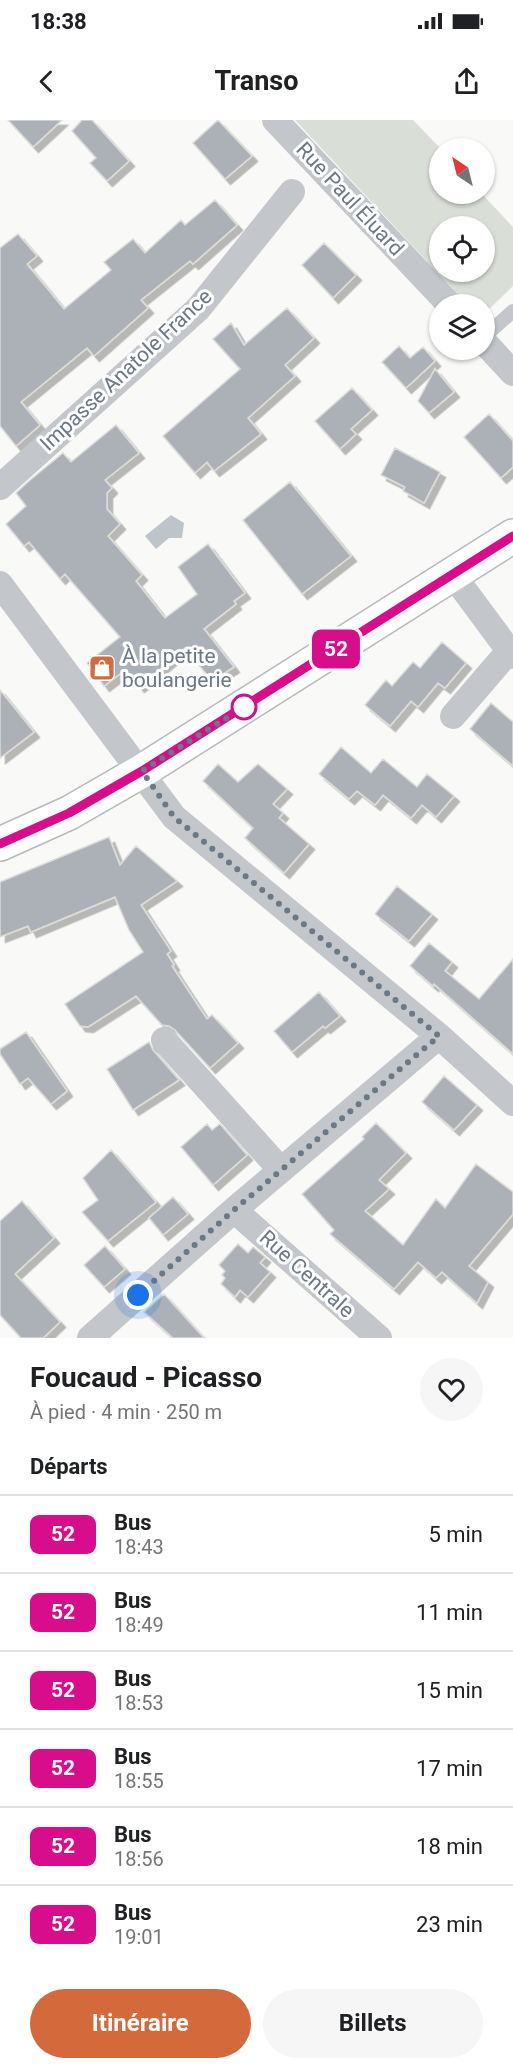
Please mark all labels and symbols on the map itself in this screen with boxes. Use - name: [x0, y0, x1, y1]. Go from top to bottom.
- street label: Rue Paul Éluard: [291, 137, 409, 261]
- north arrow: [429, 138, 495, 204]
- street label: Impasse Anatole France: [35, 284, 217, 456]
- line badge: 52: [309, 630, 363, 668]
- place label: À la petite boulangerie: [122, 644, 232, 692]
- shop icon: À la petite boulangerie: [87, 653, 117, 683]
- unlabelled marker: [231, 694, 257, 720]
- street label: Rue Centrale: [255, 1225, 359, 1323]
- your location: [123, 1280, 153, 1310]

